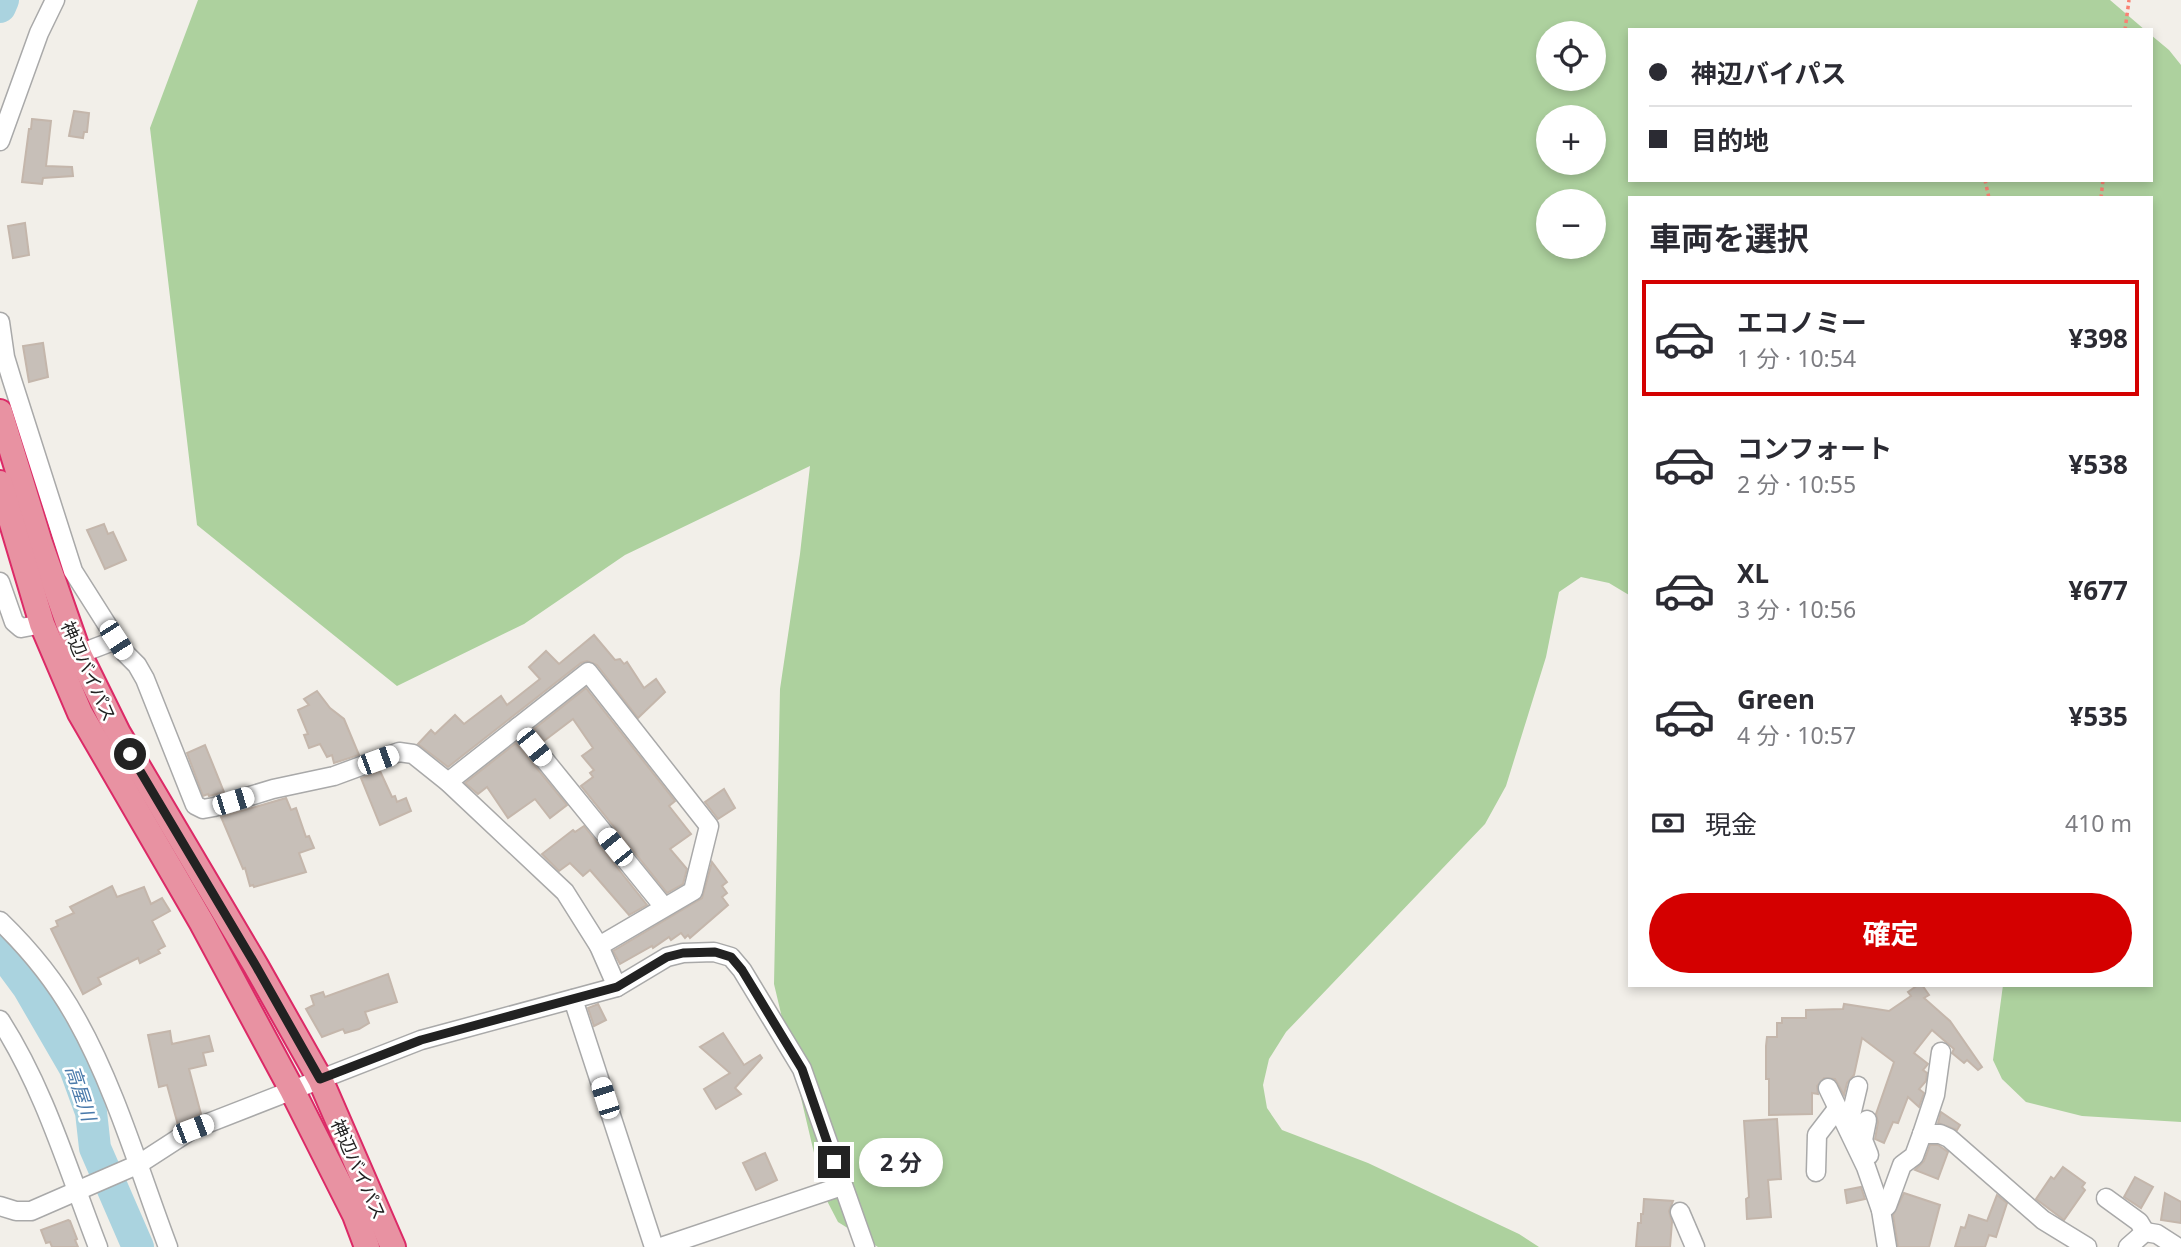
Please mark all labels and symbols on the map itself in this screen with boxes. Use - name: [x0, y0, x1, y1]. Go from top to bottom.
- street label: 神辺バイパス: [56, 617, 122, 725]
- car: [96, 617, 137, 663]
- car: [513, 724, 556, 770]
- route start: [114, 738, 146, 770]
- car: [355, 743, 402, 777]
- car: [210, 785, 257, 817]
- car: [594, 824, 637, 870]
- water label: 高屋川: [60, 1062, 103, 1126]
- car: [589, 1075, 622, 1121]
- car: [170, 1112, 217, 1146]
- street label: 神辺バイパス: [326, 1115, 392, 1223]
- callout: 2 分: [858, 1138, 942, 1186]
- route end: [818, 1146, 850, 1178]

